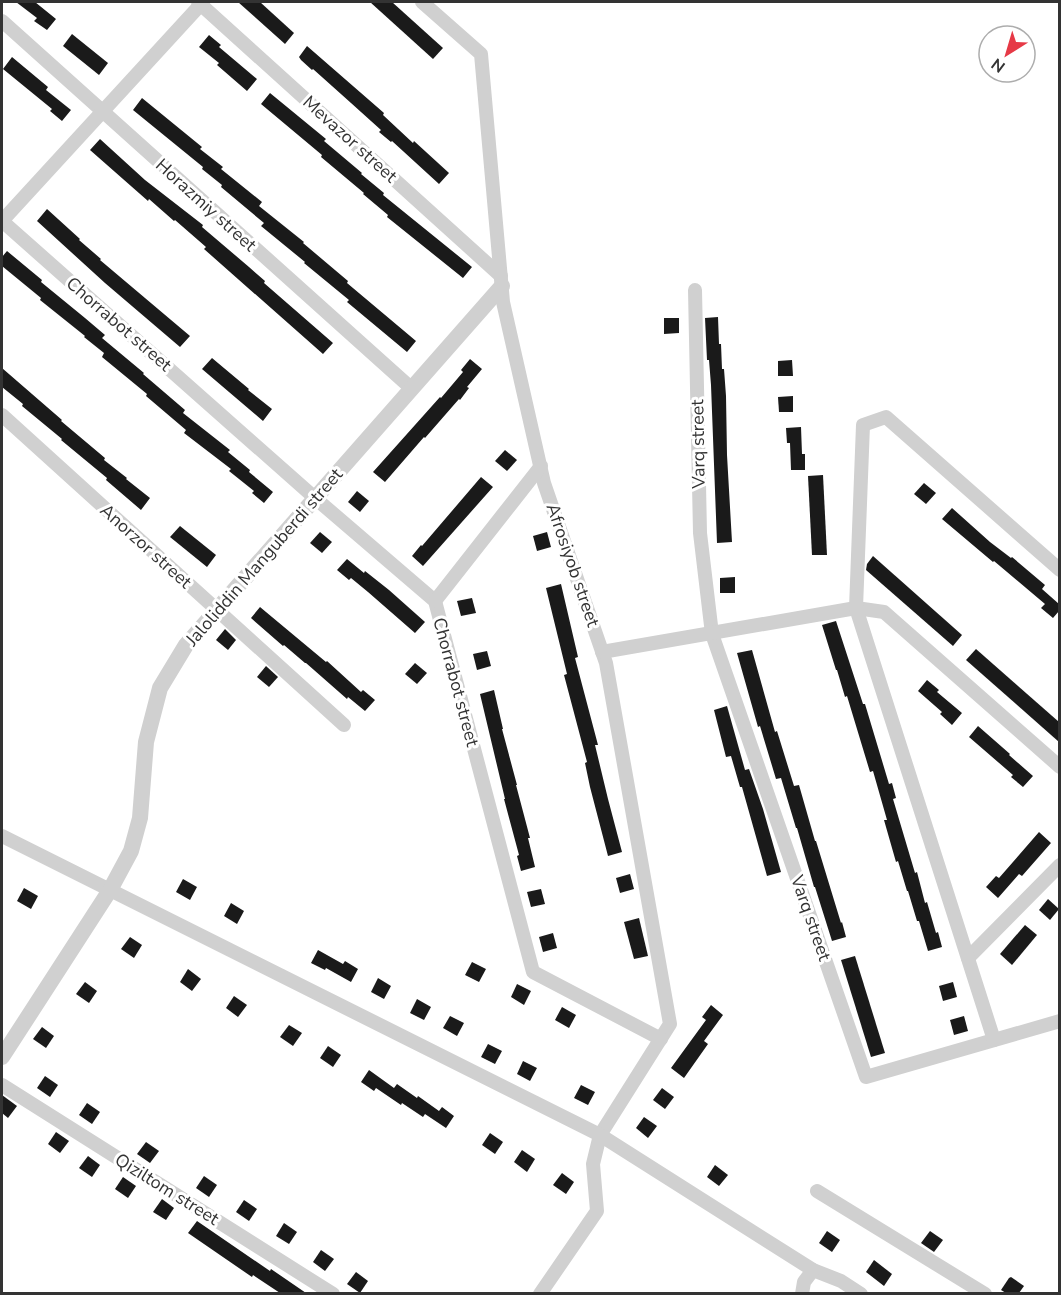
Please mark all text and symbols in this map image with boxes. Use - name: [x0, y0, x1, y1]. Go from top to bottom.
- north arrow: [977, 24, 1037, 84]
- text: N: [987, 53, 1010, 78]
- street label: Mevazor street: [298, 90, 403, 188]
- street label: Horazmiy street: [150, 153, 262, 257]
- street label: Chorrabot street: [61, 271, 177, 377]
- street label: Varq street: [685, 399, 711, 490]
- street label: Jaloliddin Manguberdi street: [179, 462, 348, 652]
- street label: Anorzor street: [95, 498, 198, 594]
- street label: Afrosiyob street: [541, 500, 606, 631]
- street label: Chorrabot street: [427, 615, 485, 750]
- street label: Varq street: [785, 871, 837, 965]
- street label: Qiziltom street: [110, 1147, 224, 1231]

